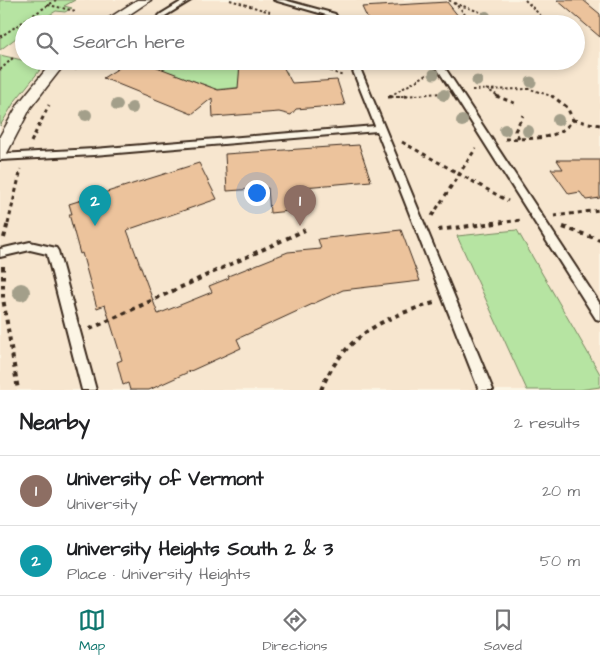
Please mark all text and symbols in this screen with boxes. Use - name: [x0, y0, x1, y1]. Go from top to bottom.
- search box: [15, 15, 585, 70]
- icon: search: [33, 29, 61, 57]
- text: Search here: [73, 29, 185, 56]
- your location: [244, 180, 270, 206]
- pin: 2: [79, 185, 111, 226]
- pin: 1: [284, 185, 316, 226]
- text: Nearby: [20, 408, 90, 437]
- text: 2 results: [514, 412, 580, 434]
- text: University of Vermont: [67, 466, 264, 493]
- text: 1: [35, 480, 37, 502]
- text: 20 m: [542, 480, 580, 502]
- text: University: [67, 493, 138, 515]
- text: University Heights South 2 & 3: [67, 536, 333, 563]
- text: 2: [31, 550, 41, 572]
- text: 50 m: [540, 550, 580, 572]
- text: Place · University Heights: [67, 563, 250, 585]
- tab: Map: [78, 606, 106, 656]
- tab: Directions: [262, 606, 327, 656]
- tab: Saved: [484, 606, 522, 656]

